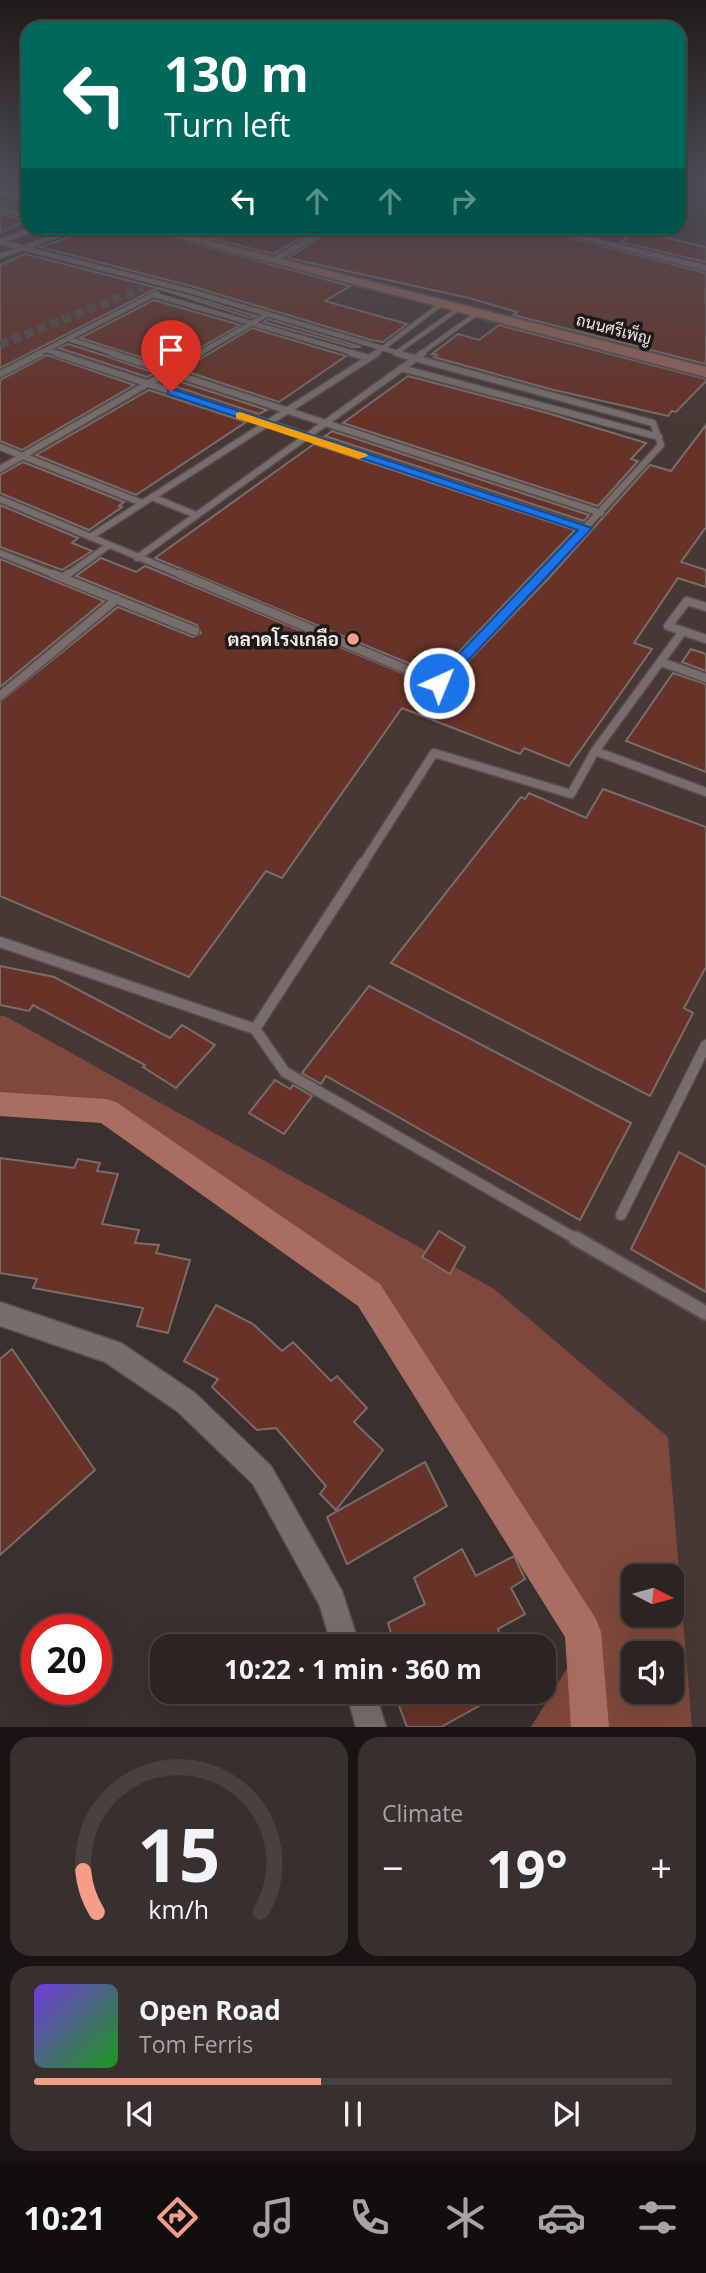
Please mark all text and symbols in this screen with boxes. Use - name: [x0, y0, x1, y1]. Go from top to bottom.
- text: 130 m: [164, 40, 309, 106]
- icon: left: [49, 49, 140, 140]
- text: Turn left: [164, 103, 290, 146]
- icon: left: [225, 182, 263, 220]
- icon: ahead: [298, 182, 336, 220]
- icon: ahead: [371, 182, 409, 220]
- icon: right: [444, 182, 482, 220]
- street label: ถนนศรีเพ็ญ: [574, 307, 654, 350]
- pin: [141, 320, 201, 392]
- icon: arrive: [152, 331, 190, 369]
- place label: ตลาดโรงเกลือ: [228, 626, 339, 652]
- marker: ตลาดโรงเกลือ: [345, 631, 361, 647]
- position arrow: [402, 646, 476, 720]
- north arrow: [621, 1564, 684, 1628]
- map controls: [621, 1564, 684, 1704]
- speed limit sign: 20: [21, 1614, 112, 1705]
- button: sound: [621, 1641, 684, 1704]
- text: 10:22 · 1 min · 360 m: [224, 1651, 482, 1687]
- text: Climate: [382, 1797, 463, 1829]
- text: 15: [137, 1805, 221, 1904]
- text: 19°: [486, 1832, 568, 1903]
- text: −: [382, 1841, 404, 1893]
- text: +: [650, 1841, 672, 1893]
- text: km/h: [149, 1892, 209, 1926]
- text: Open Road: [139, 1992, 281, 2028]
- text: Tom Ferris: [139, 2028, 253, 2060]
- icon: previous: [121, 2095, 159, 2133]
- icon: pause: [334, 2095, 372, 2133]
- icon: next: [547, 2095, 585, 2133]
- icon: directions: [153, 2193, 202, 2242]
- icon: music: [249, 2193, 298, 2242]
- icon: phone: [345, 2193, 394, 2242]
- icon: climate: [441, 2193, 490, 2242]
- icon: car: [537, 2193, 586, 2242]
- icon: filters: [633, 2193, 682, 2242]
- text: 10:21: [24, 2196, 106, 2239]

